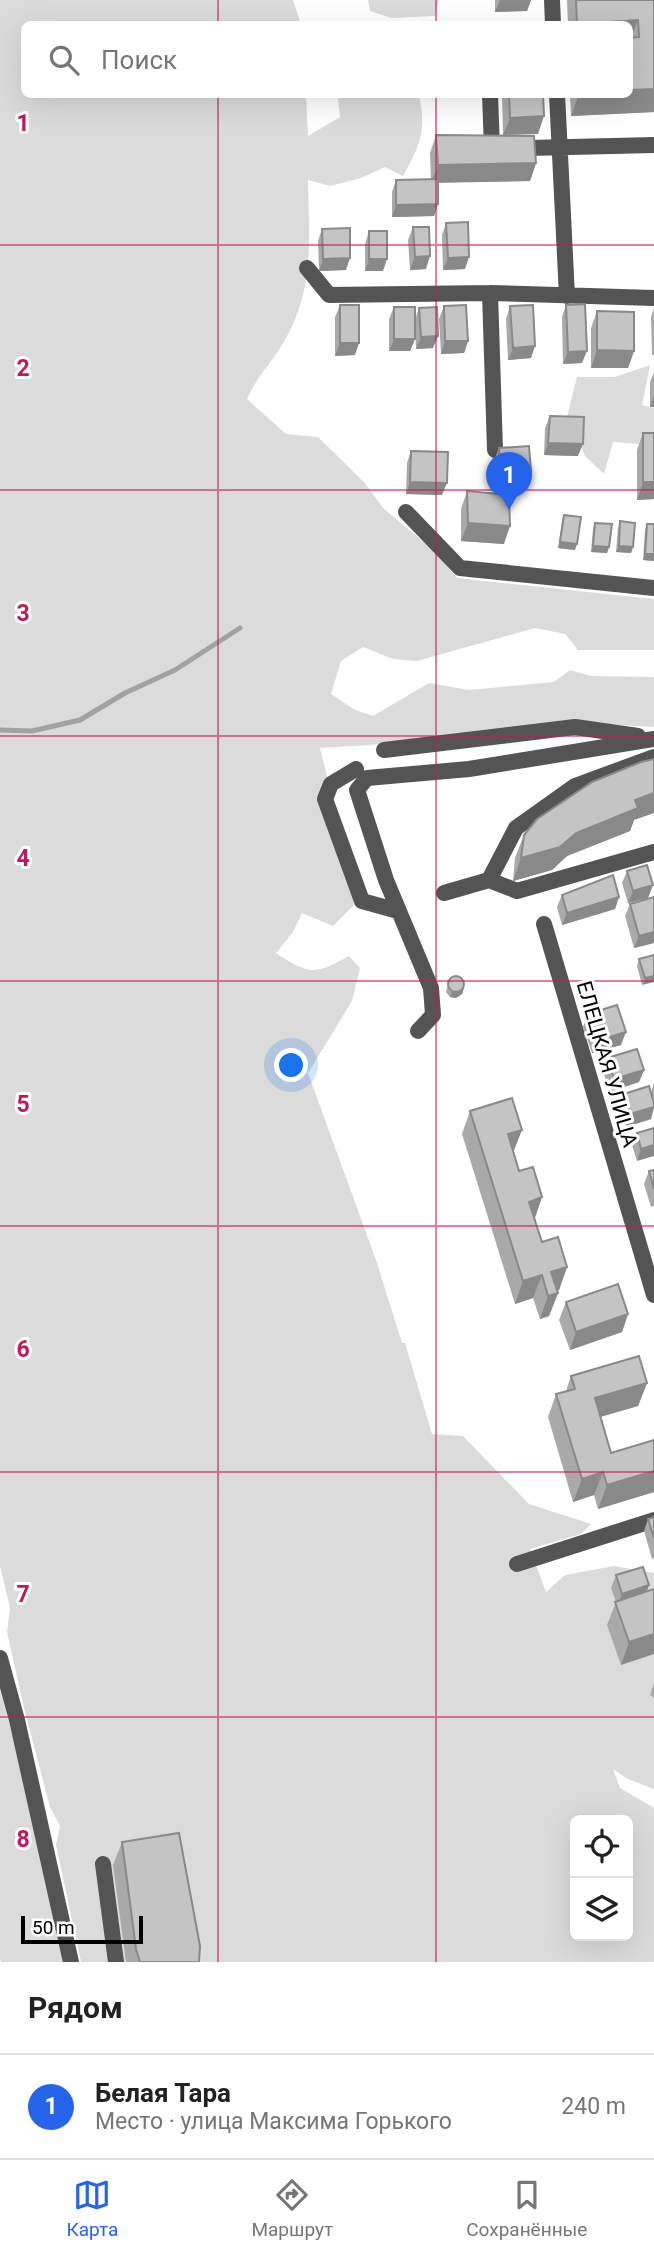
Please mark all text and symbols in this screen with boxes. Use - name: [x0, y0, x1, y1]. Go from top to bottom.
- search box: [21, 21, 633, 98]
- icon: search: [45, 41, 83, 79]
- text: Поиск: [101, 45, 177, 75]
- text: 1: [16, 110, 30, 137]
- text: 2: [16, 355, 30, 382]
- pin: 1: [486, 452, 532, 510]
- text: 3: [16, 600, 30, 627]
- text: 4: [16, 845, 30, 872]
- street label: ЕЛЕЦКАЯ УЛИЦА: [572, 978, 642, 1150]
- your location: [274, 1048, 308, 1082]
- text: 5: [16, 1091, 30, 1118]
- text: 6: [16, 1336, 30, 1363]
- text: 7: [16, 1581, 30, 1608]
- map controls: [570, 1815, 633, 1941]
- button: locate: [570, 1815, 633, 1878]
- text: 8: [16, 1826, 30, 1853]
- button: layers: [570, 1878, 633, 1941]
- scale bar: [21, 1913, 144, 1945]
- text: 50 m: [32, 1916, 75, 1939]
- text: Рядом: [28, 1990, 123, 2025]
- text: Белая Тара: [95, 2078, 231, 2108]
- text: 1: [44, 2093, 58, 2120]
- text: 240 m: [561, 2093, 626, 2120]
- text: Место · улица Максима Горького: [95, 2108, 452, 2135]
- tab: Карта: [67, 2176, 118, 2241]
- tab: Маршрут: [251, 2176, 333, 2241]
- tab: Сохранённые: [466, 2176, 587, 2241]

